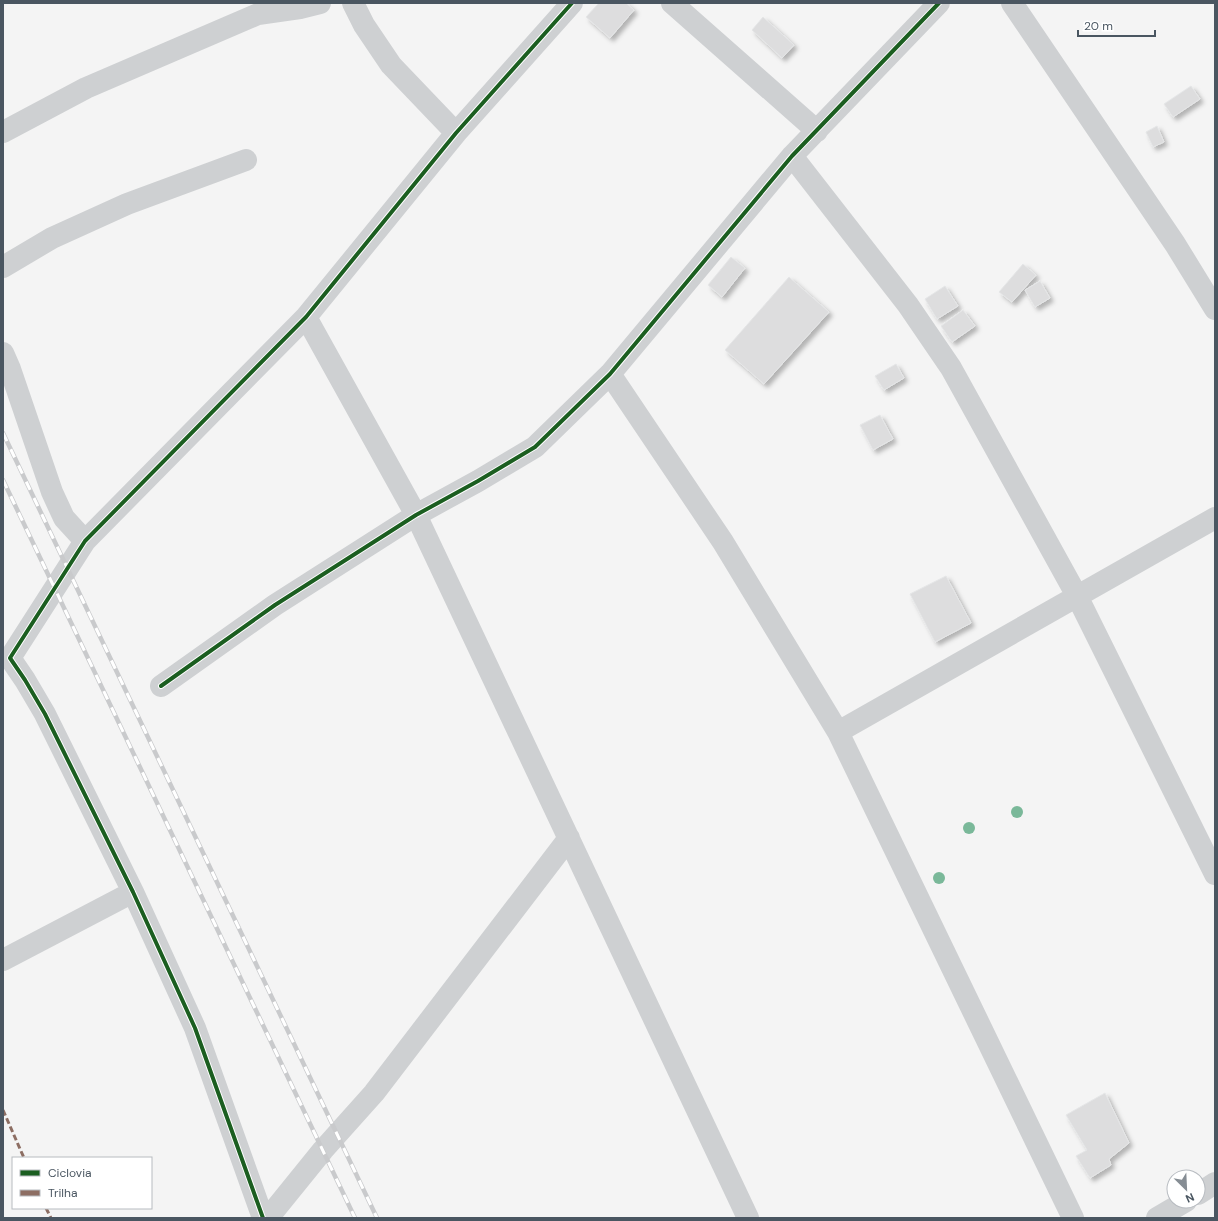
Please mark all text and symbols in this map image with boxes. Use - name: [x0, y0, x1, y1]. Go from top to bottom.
- scale bar: [1078, 12, 1155, 38]
- text: 20 m: [1084, 18, 1113, 34]
- legend: [12, 1157, 152, 1209]
- text: Ciclovia: [48, 1165, 92, 1181]
- north arrow: [1166, 1169, 1206, 1209]
- text: Trilha: [48, 1185, 77, 1201]
- text: N: [1184, 1190, 1197, 1206]

